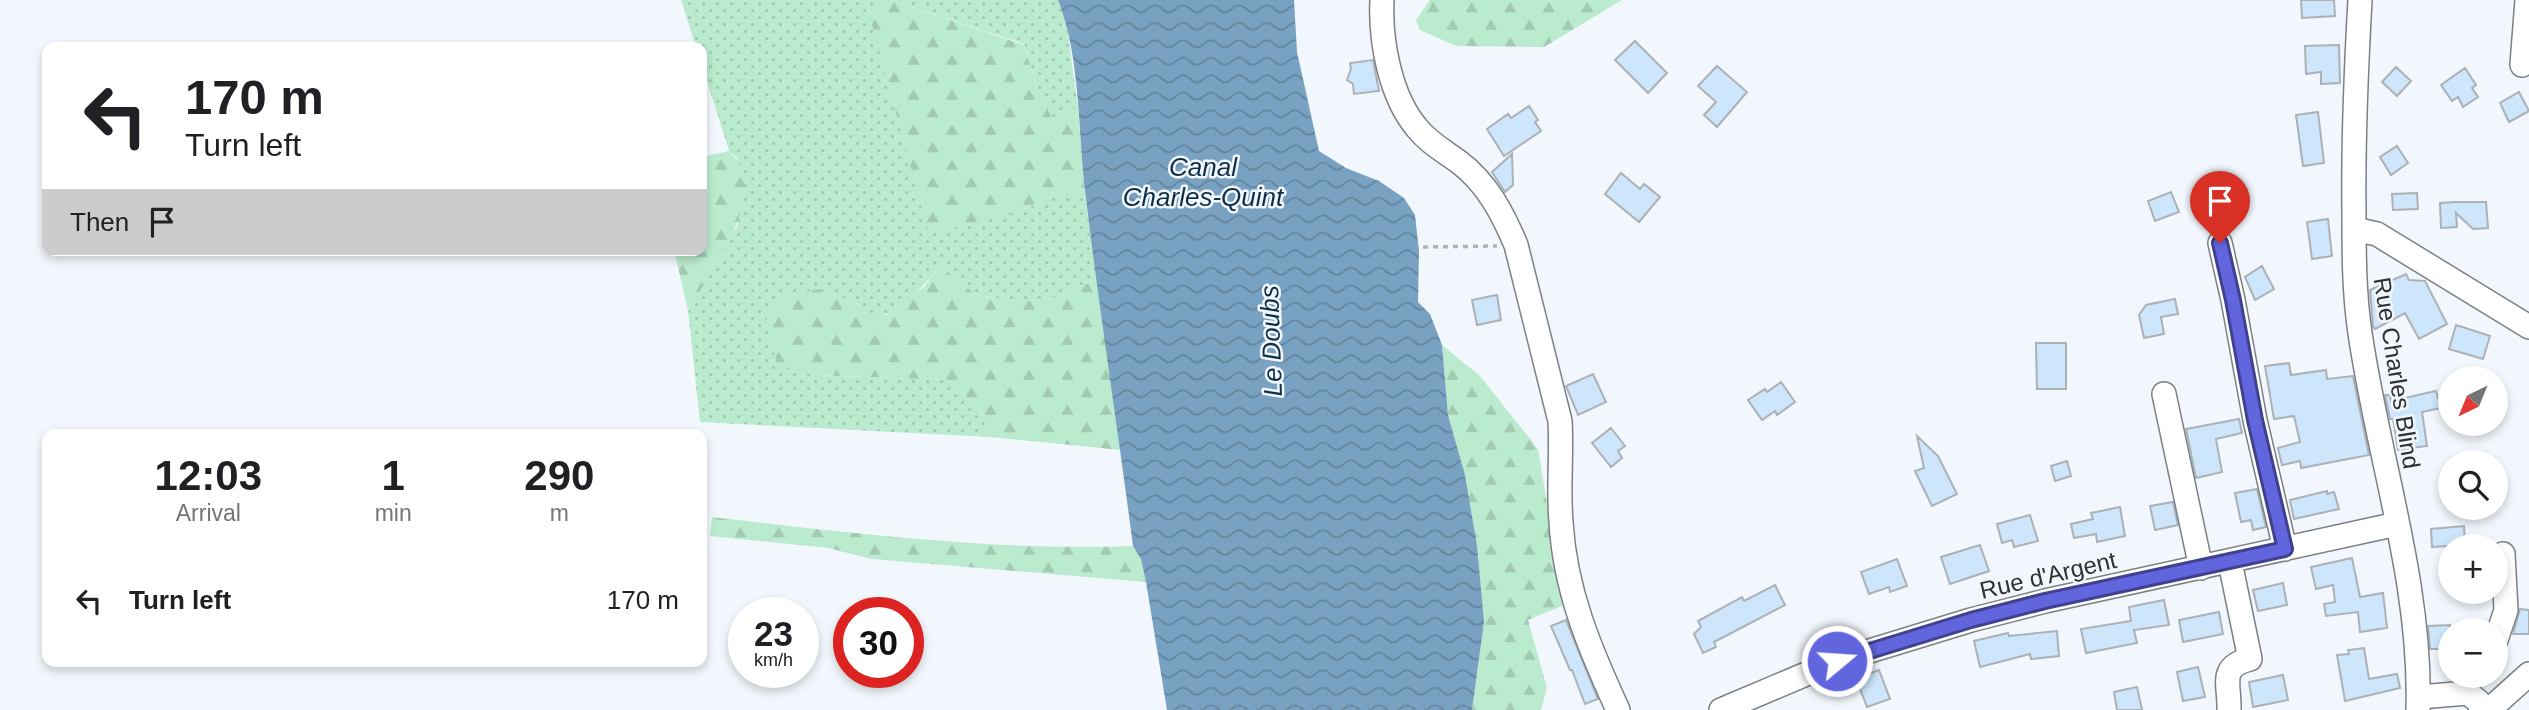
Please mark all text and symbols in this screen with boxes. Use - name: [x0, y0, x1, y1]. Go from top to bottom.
- icon: left: [70, 70, 161, 161]
- text: 170 m: [185, 70, 324, 124]
- text: Turn left: [185, 127, 301, 163]
- water label: Canal Charles-Quint: [1123, 152, 1285, 212]
- pin: [2190, 171, 2250, 243]
- icon: arrive: [2201, 182, 2239, 220]
- icon: arrive: [143, 203, 181, 241]
- text: Then: [70, 207, 129, 237]
- street label: Rue Charles Blind: [2369, 275, 2425, 471]
- water label: Le Doubs: [1254, 285, 1288, 397]
- north arrow: [2438, 366, 2508, 436]
- map controls: [2438, 366, 2508, 688]
- button: search: [2438, 450, 2508, 520]
- text: 12:03: [155, 452, 262, 499]
- text: 1: [381, 452, 405, 499]
- text: 290: [524, 452, 594, 499]
- text: Arrival: [176, 500, 241, 526]
- text: min: [375, 500, 412, 526]
- text: m: [550, 500, 569, 526]
- button: +: [2438, 534, 2508, 604]
- street label: Rue d'Argent: [1977, 546, 2119, 604]
- icon: left: [70, 582, 108, 620]
- text: Turn left: [129, 585, 231, 615]
- text: 170 m: [607, 585, 679, 615]
- speed limit sign: 30: [833, 597, 924, 688]
- text: 23: [754, 614, 793, 653]
- button: −: [2438, 618, 2508, 688]
- position arrow: [1800, 624, 1874, 698]
- text: km/h: [754, 650, 793, 670]

